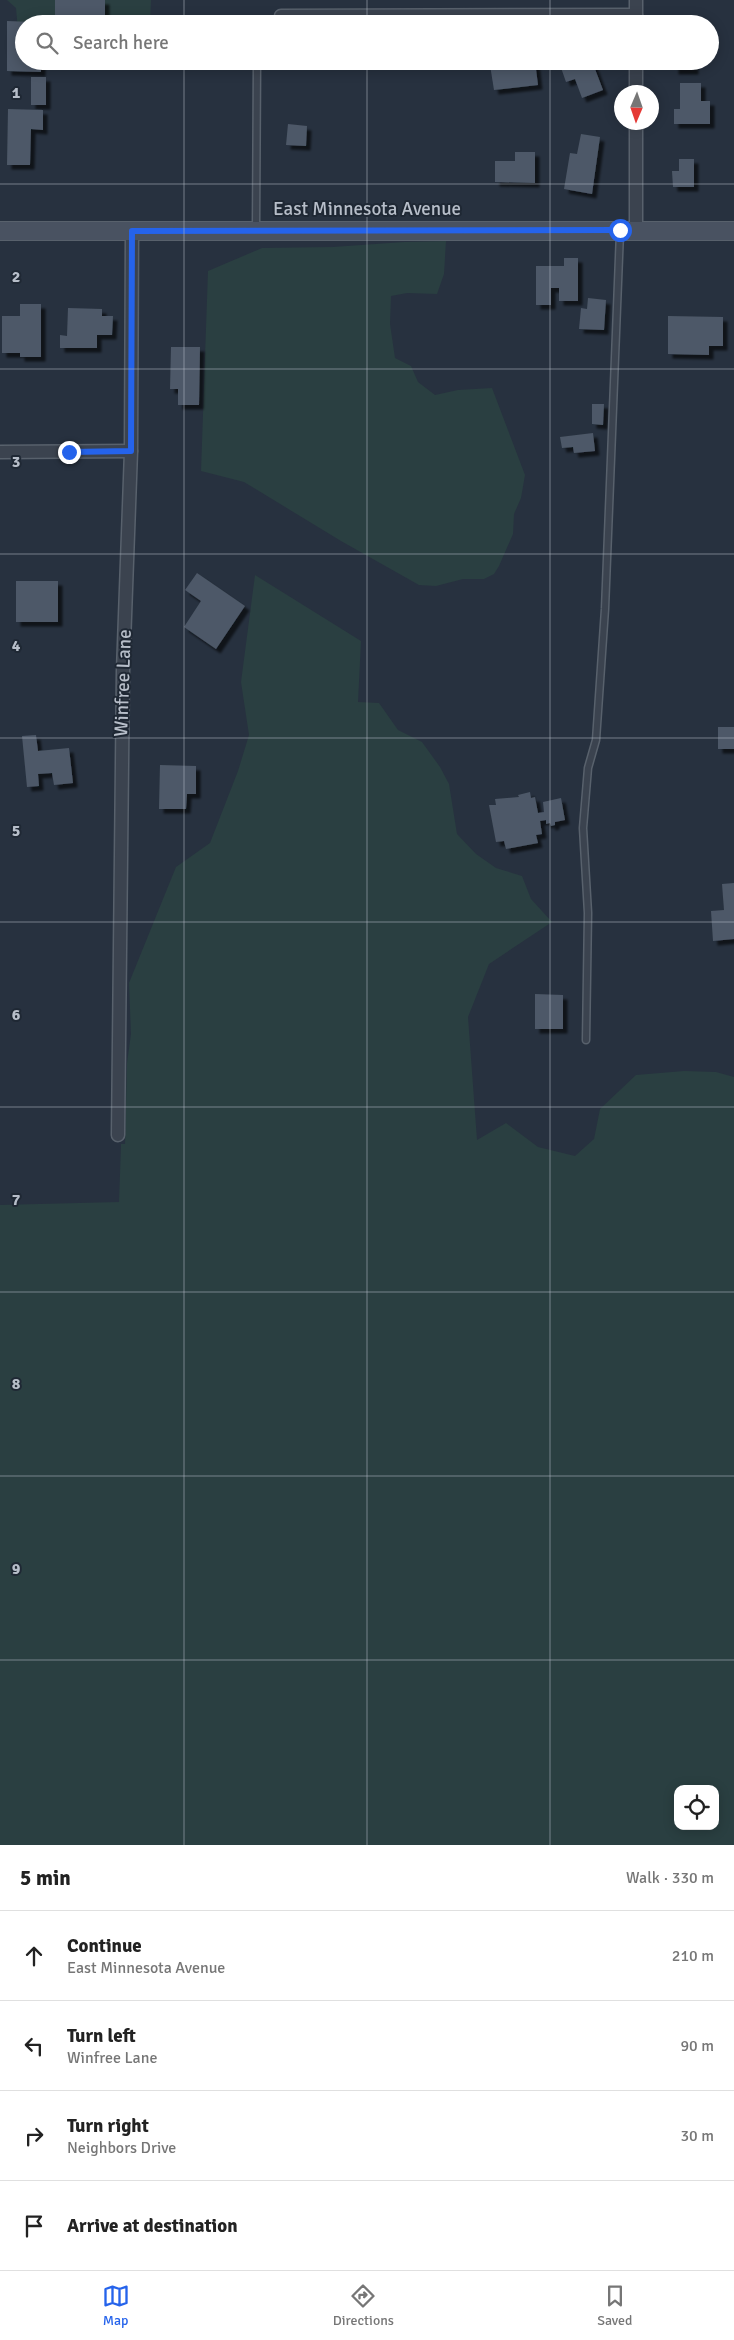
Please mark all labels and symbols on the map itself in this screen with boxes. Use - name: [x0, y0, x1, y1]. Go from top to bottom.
- text: 1: [12, 83, 21, 103]
- north arrow: [614, 85, 659, 130]
- street label: East Minnesota Avenue: [273, 197, 461, 221]
- route start: [609, 219, 632, 242]
- text: 2: [12, 267, 20, 287]
- route end: [58, 441, 81, 464]
- text: 3: [12, 452, 20, 472]
- street label: Winfree Lane: [109, 629, 137, 737]
- text: 4: [12, 636, 21, 656]
- text: 5: [12, 821, 20, 841]
- text: 6: [12, 1005, 21, 1025]
- text: 7: [12, 1190, 21, 1210]
- text: 8: [12, 1374, 21, 1394]
- text: 9: [12, 1559, 21, 1579]

